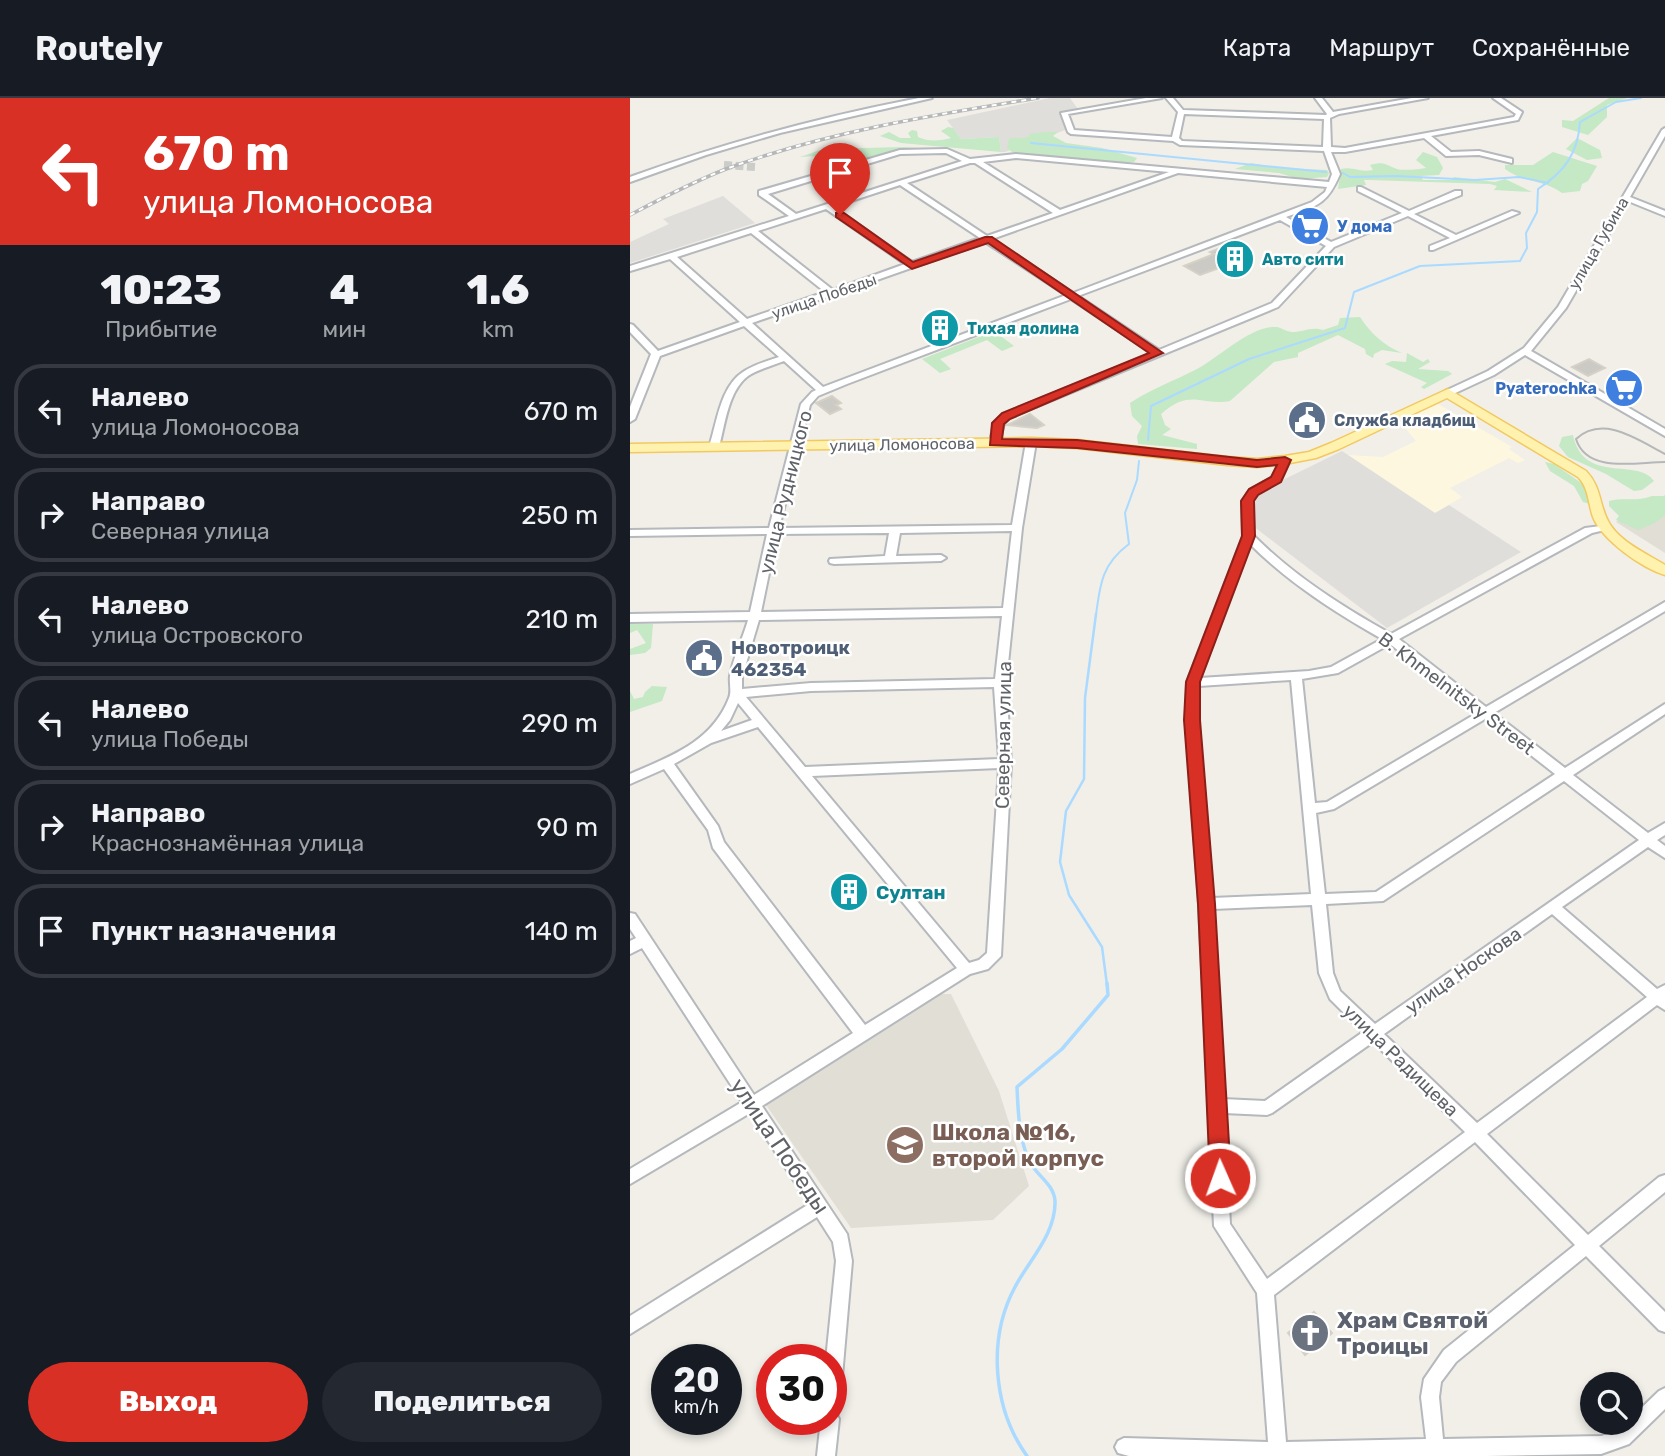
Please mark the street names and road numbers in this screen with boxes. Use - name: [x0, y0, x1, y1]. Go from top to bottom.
- street label: улица Губина: [1564, 194, 1633, 293]
- street label: улица Победы: [769, 270, 879, 323]
- street label: улица Рудницкого: [754, 408, 817, 576]
- street label: улица Ломоносова: [829, 434, 975, 455]
- street label: B. Khmelnitsky Street: [1374, 627, 1540, 760]
- street label: Северная улица: [991, 661, 1016, 809]
- street label: улица Носкова: [1401, 922, 1526, 1019]
- street label: улица Радищева: [1338, 999, 1463, 1121]
- street label: улица Победы: [724, 1073, 836, 1219]

